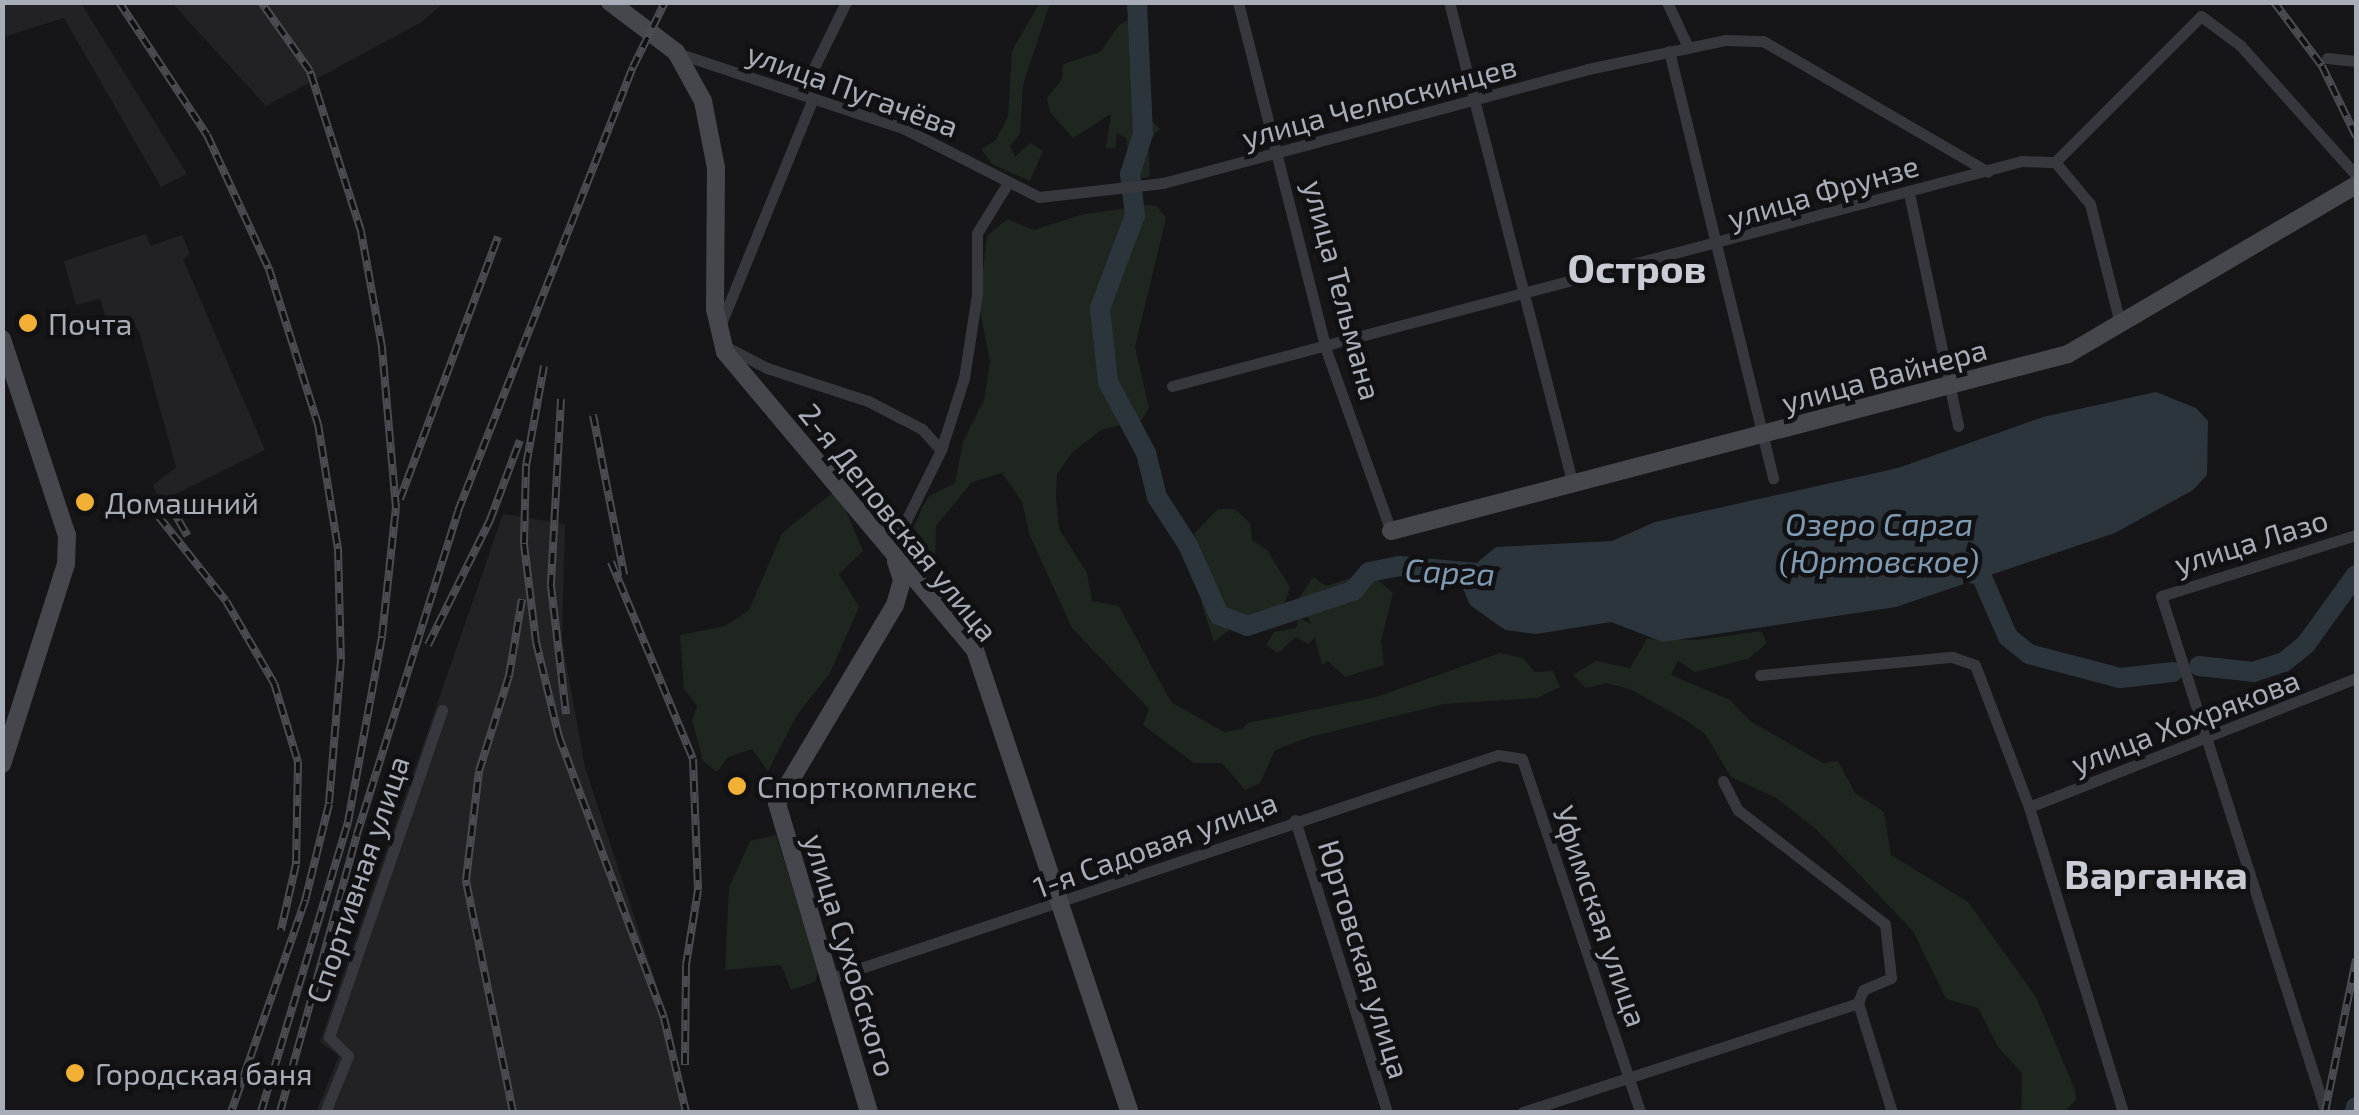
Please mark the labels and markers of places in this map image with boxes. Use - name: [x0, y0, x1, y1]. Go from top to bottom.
- place label: Почта: [48, 305, 132, 341]
- marker: Почта: [17, 312, 39, 334]
- place label: Домашний: [105, 484, 259, 520]
- marker: Домашний: [74, 491, 96, 513]
- place label: Спорткомплекс: [757, 768, 977, 804]
- marker: Спорткомплекс: [726, 775, 748, 797]
- place label: Городская баня: [95, 1055, 313, 1091]
- marker: Городская баня: [64, 1062, 86, 1084]

